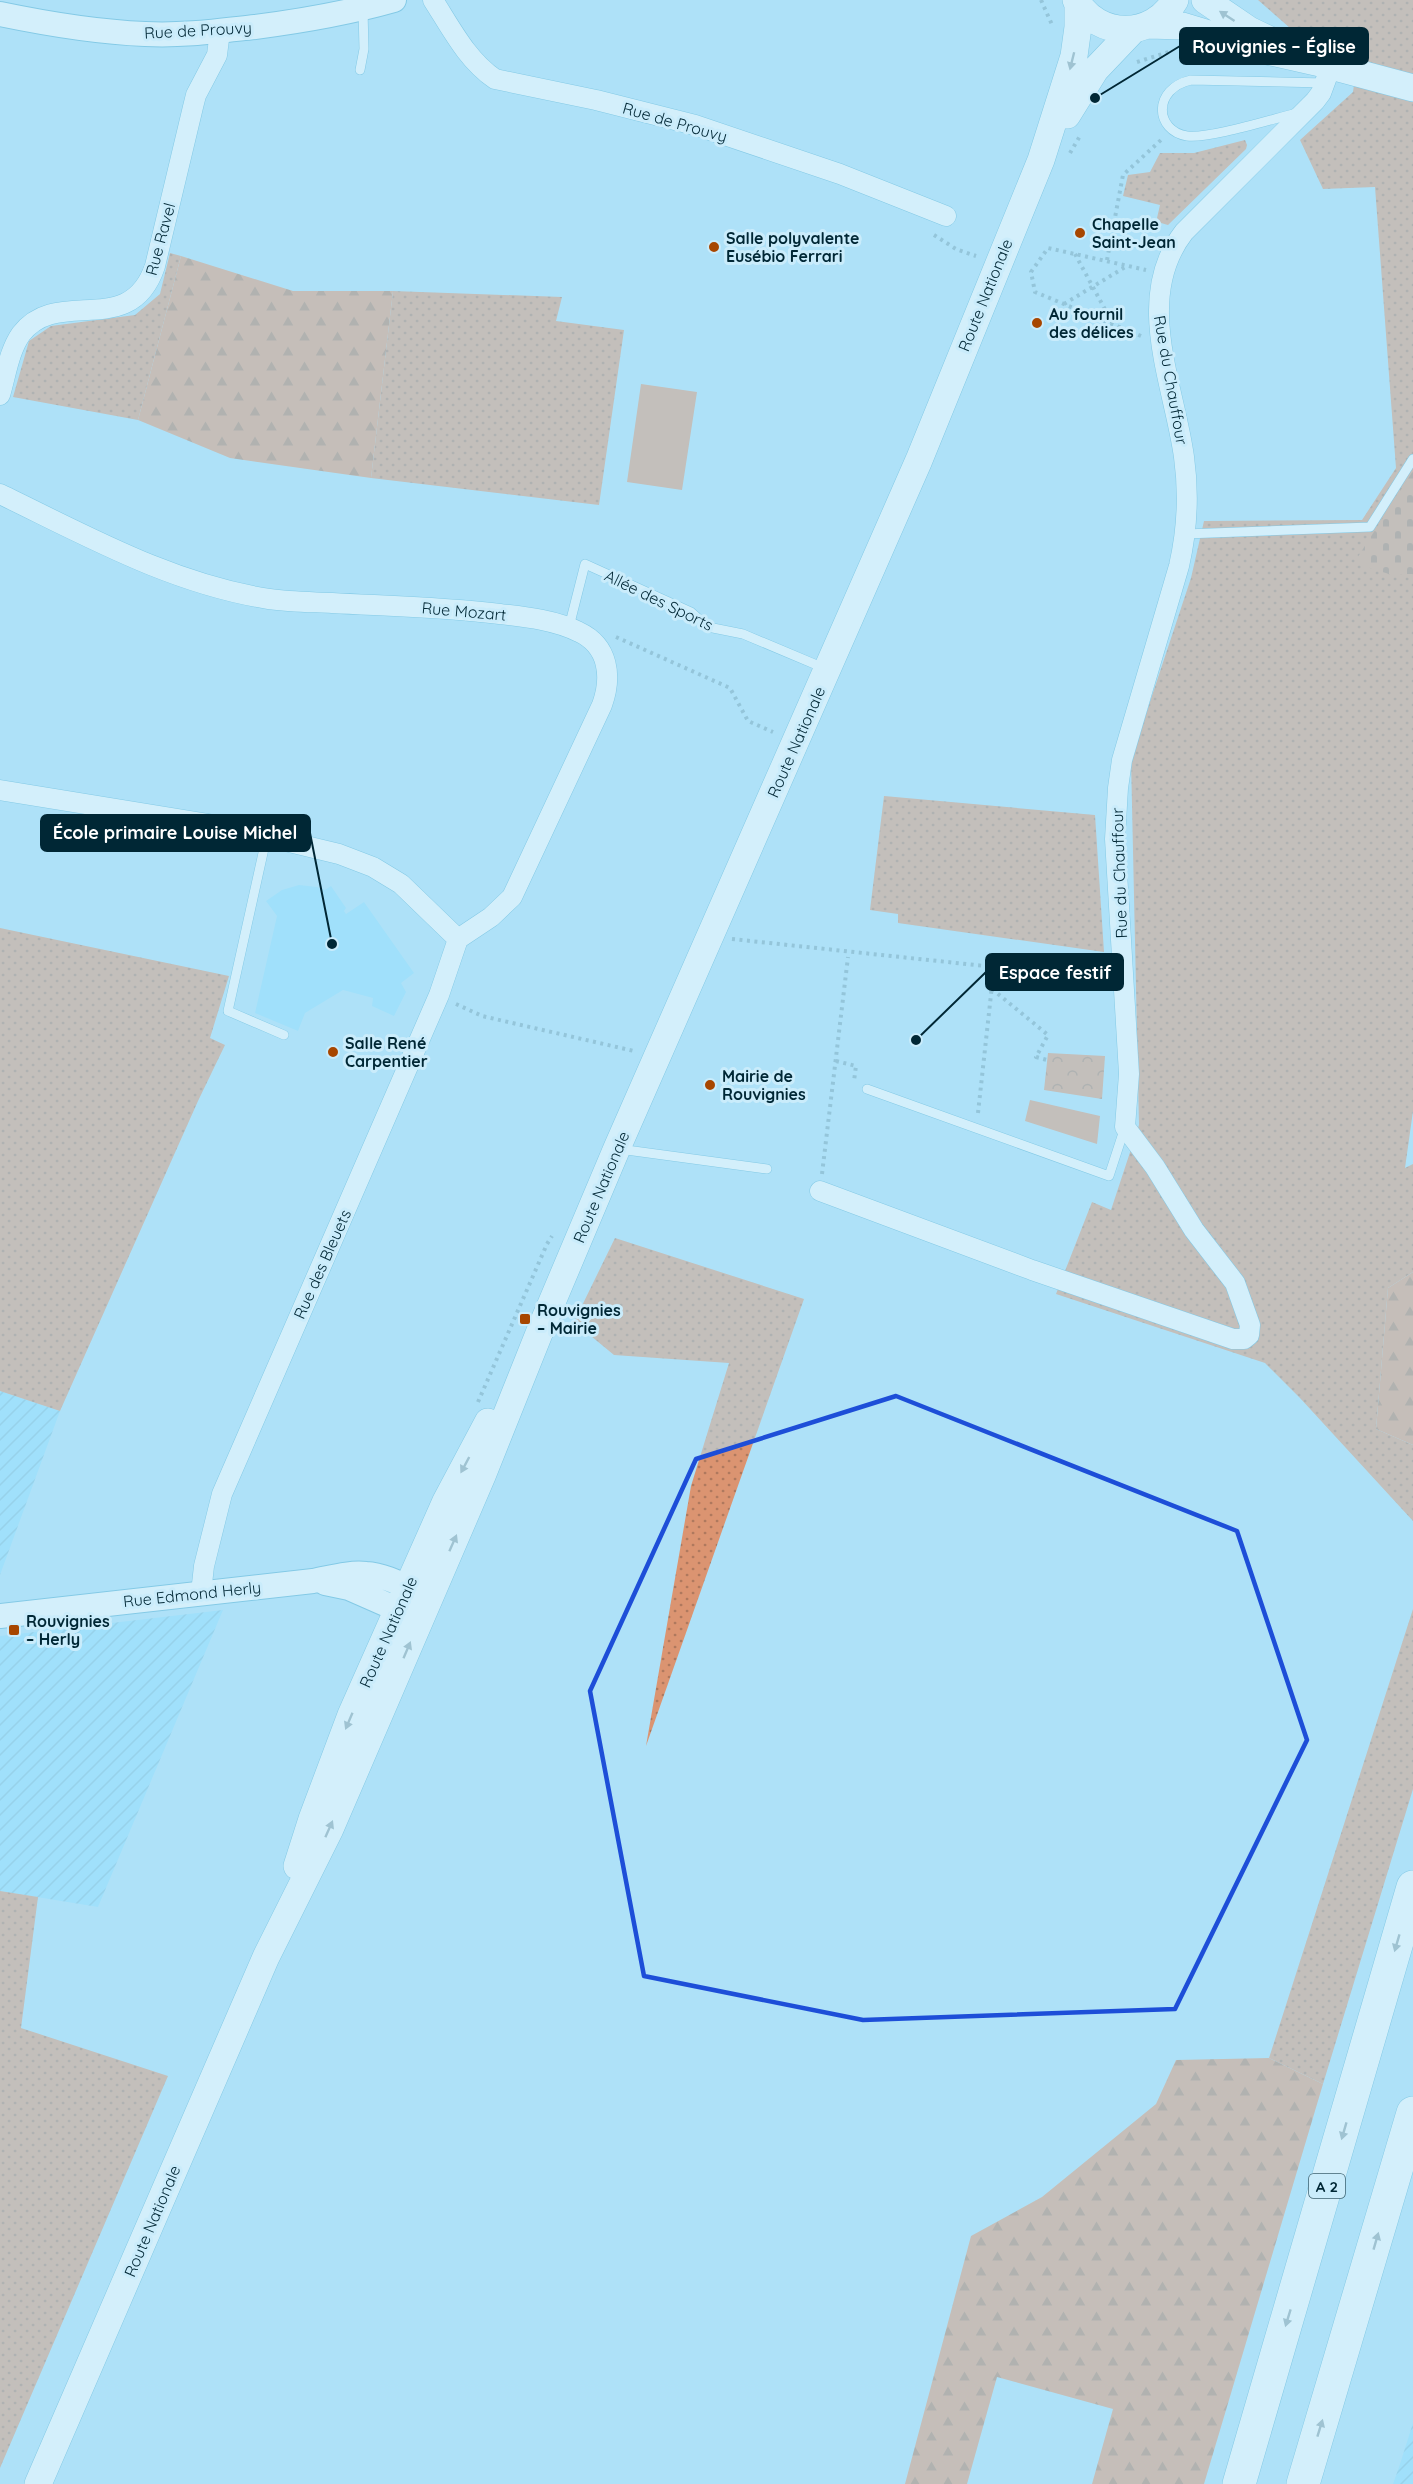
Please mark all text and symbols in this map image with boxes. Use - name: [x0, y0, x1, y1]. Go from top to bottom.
- one-way arrow: [1219, 10, 1235, 21]
- street label: Rue de Prouvy: [144, 17, 252, 43]
- callout: Rouvignies – Église: [1180, 28, 1368, 64]
- text: Rouvignies – Église: [1192, 35, 1356, 58]
- one-way arrow: [1067, 52, 1077, 70]
- street label: Rue de Prouvy: [620, 98, 730, 146]
- street label: Rue Ravel: [141, 200, 179, 278]
- place label: Chapelle Saint-Jean: [1092, 214, 1176, 252]
- marker: Chapelle Saint-Jean: [1073, 226, 1087, 240]
- place label: Salle polyvalente Eusébio Ferrari: [726, 228, 860, 266]
- street label: Route Nationale: [953, 236, 1017, 354]
- marker: Salle polyvalente Eusébio Ferrari: [707, 240, 721, 254]
- place label: Au fournil des délices: [1049, 304, 1134, 342]
- street label: Rue du Chauffour: [1150, 314, 1192, 446]
- marker: Au fournil des délices: [1030, 316, 1044, 330]
- street label: Allée des Sports: [601, 565, 717, 635]
- street label: Rue Mozart: [421, 597, 507, 625]
- street label: Route Nationale: [763, 683, 829, 801]
- street label: Rue du Chauffour: [1107, 807, 1131, 939]
- callout: École primaire Louise Michel: [41, 815, 310, 851]
- text: École primaire Louise Michel: [53, 821, 297, 844]
- callout: Espace festif: [986, 954, 1123, 990]
- text: Espace festif: [999, 961, 1111, 984]
- place label: Salle René Carpentier: [345, 1033, 428, 1071]
- marker: Salle René Carpentier: [326, 1045, 340, 1059]
- place label: Mairie de Rouvignies: [722, 1066, 806, 1104]
- marker: Mairie de Rouvignies: [703, 1078, 717, 1092]
- street label: Route Nationale: [568, 1128, 634, 1246]
- street label: Rue des Bleuets: [289, 1206, 355, 1322]
- place label: Rouvignies – Mairie: [537, 1300, 621, 1338]
- marker: Rouvignies – Mairie: [518, 1312, 532, 1326]
- one-way arrow: [460, 1456, 470, 1473]
- one-way arrow: [448, 1534, 458, 1552]
- street label: Route Nationale: [355, 1573, 421, 1691]
- street label: Rue Edmond Herly: [122, 1577, 262, 1611]
- place label: Rouvignies – Herly: [26, 1611, 110, 1649]
- marker: Rouvignies – Herly: [7, 1623, 21, 1637]
- one-way arrow: [402, 1642, 411, 1659]
- one-way arrow: [344, 1712, 354, 1730]
- one-way arrow: [325, 1821, 334, 1838]
- one-way arrow: [1392, 1934, 1401, 1952]
- one-way arrow: [1338, 2122, 1348, 2140]
- street label: Route Nationale: [119, 2162, 185, 2280]
- road number: A 2: [1309, 2174, 1345, 2198]
- one-way arrow: [1372, 2232, 1381, 2250]
- one-way arrow: [1283, 2309, 1292, 2327]
- one-way arrow: [1316, 2419, 1325, 2437]

